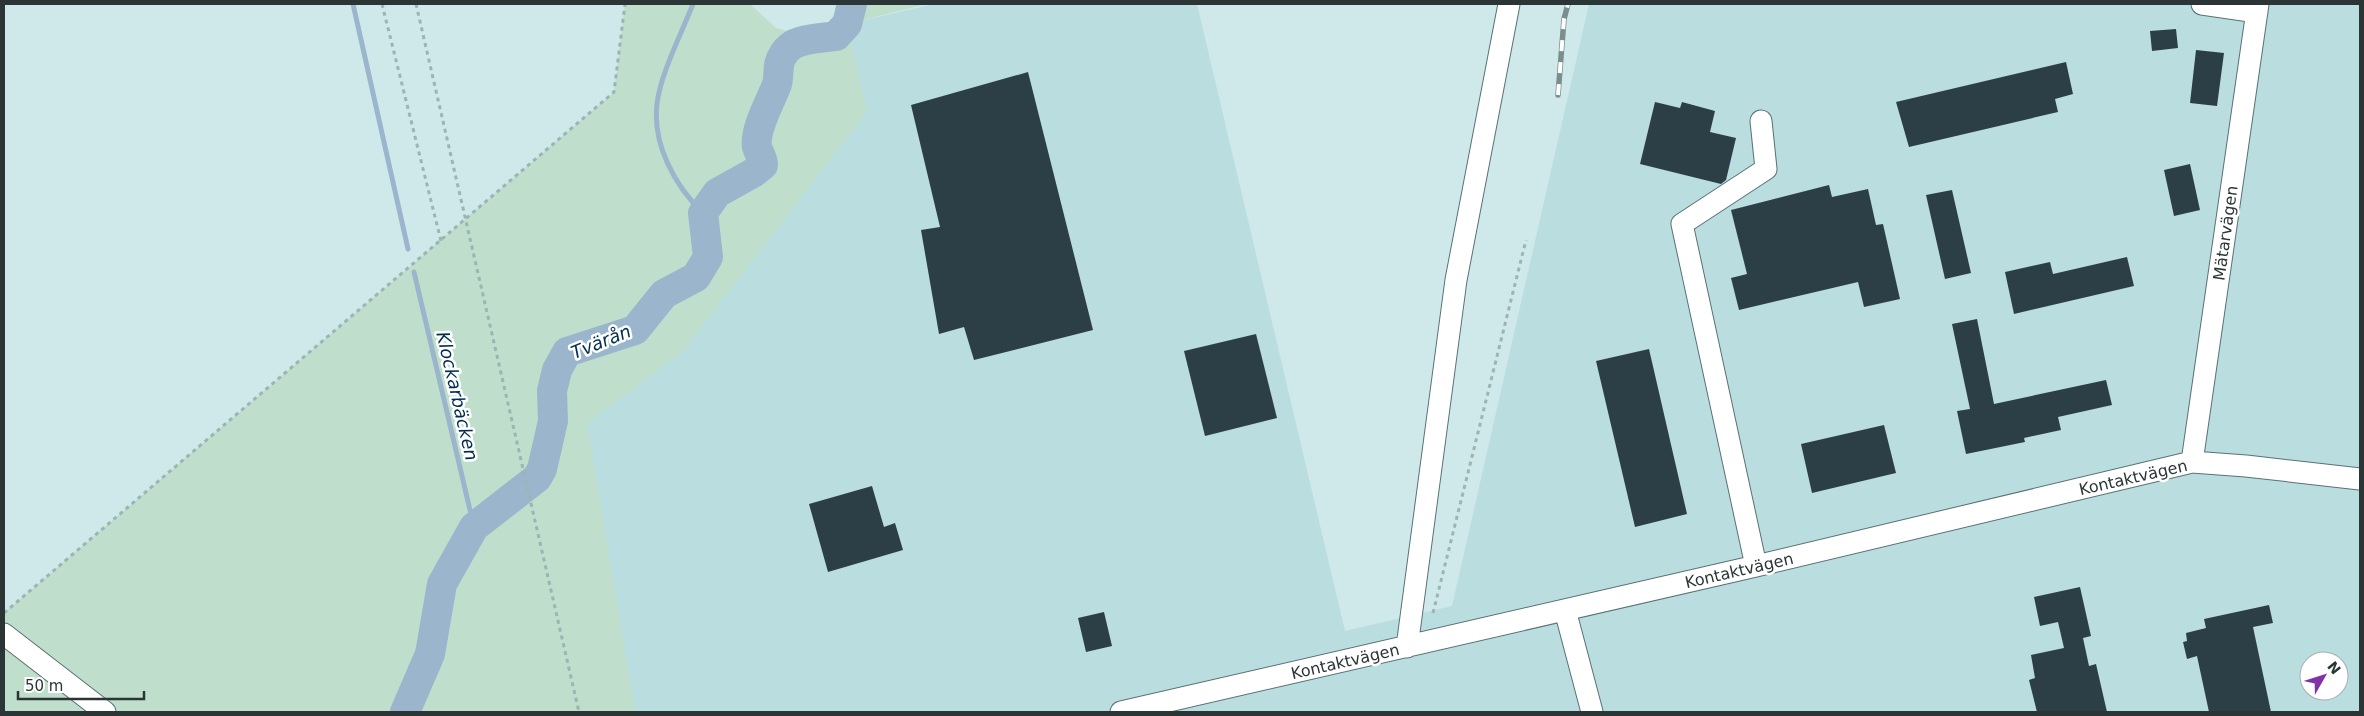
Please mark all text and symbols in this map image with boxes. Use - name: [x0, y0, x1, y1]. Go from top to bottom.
- street label: Mätarvägen: [2209, 184, 2242, 282]
- water label: Tvärån: [568, 320, 634, 363]
- water label: Klockarbäcken: [432, 329, 483, 462]
- street label: Kontaktvägen: [2077, 456, 2189, 499]
- street label: Kontaktvägen: [1683, 549, 1795, 592]
- street label: Kontaktvägen: [1289, 640, 1401, 683]
- north arrow: [2299, 651, 2349, 701]
- text: N: [2324, 658, 2344, 677]
- scale bar: [18, 668, 144, 700]
- text: 50 m: [25, 677, 63, 695]

